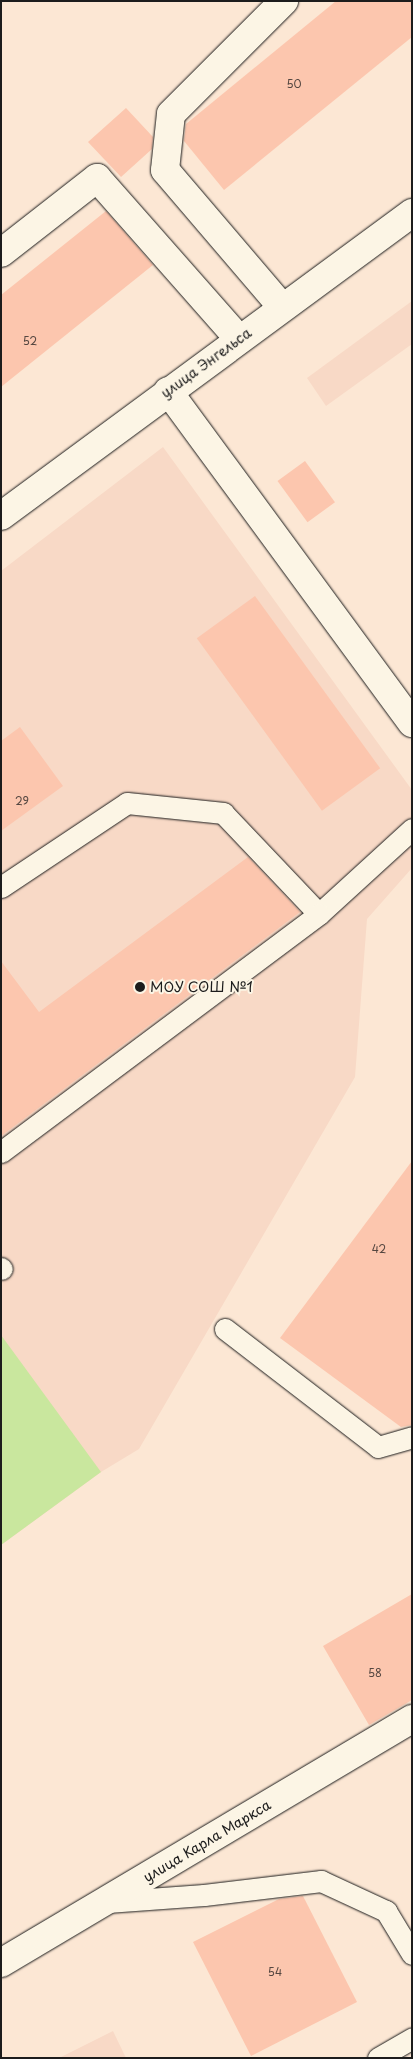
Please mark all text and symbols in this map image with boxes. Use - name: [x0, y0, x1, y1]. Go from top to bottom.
- house number: 50: [286, 77, 302, 91]
- street label: улица Энгельса: [157, 324, 255, 402]
- house number: 52: [23, 334, 37, 348]
- house number: 29: [15, 794, 29, 808]
- place label: МОУ СОШ №1: [150, 979, 254, 995]
- marker: МОУ СОШ №1: [134, 981, 146, 993]
- house number: 42: [372, 1242, 386, 1256]
- house number: 58: [368, 1666, 382, 1680]
- street label: улица Карла Маркса: [140, 1796, 274, 1886]
- house number: 54: [268, 1965, 282, 1979]

